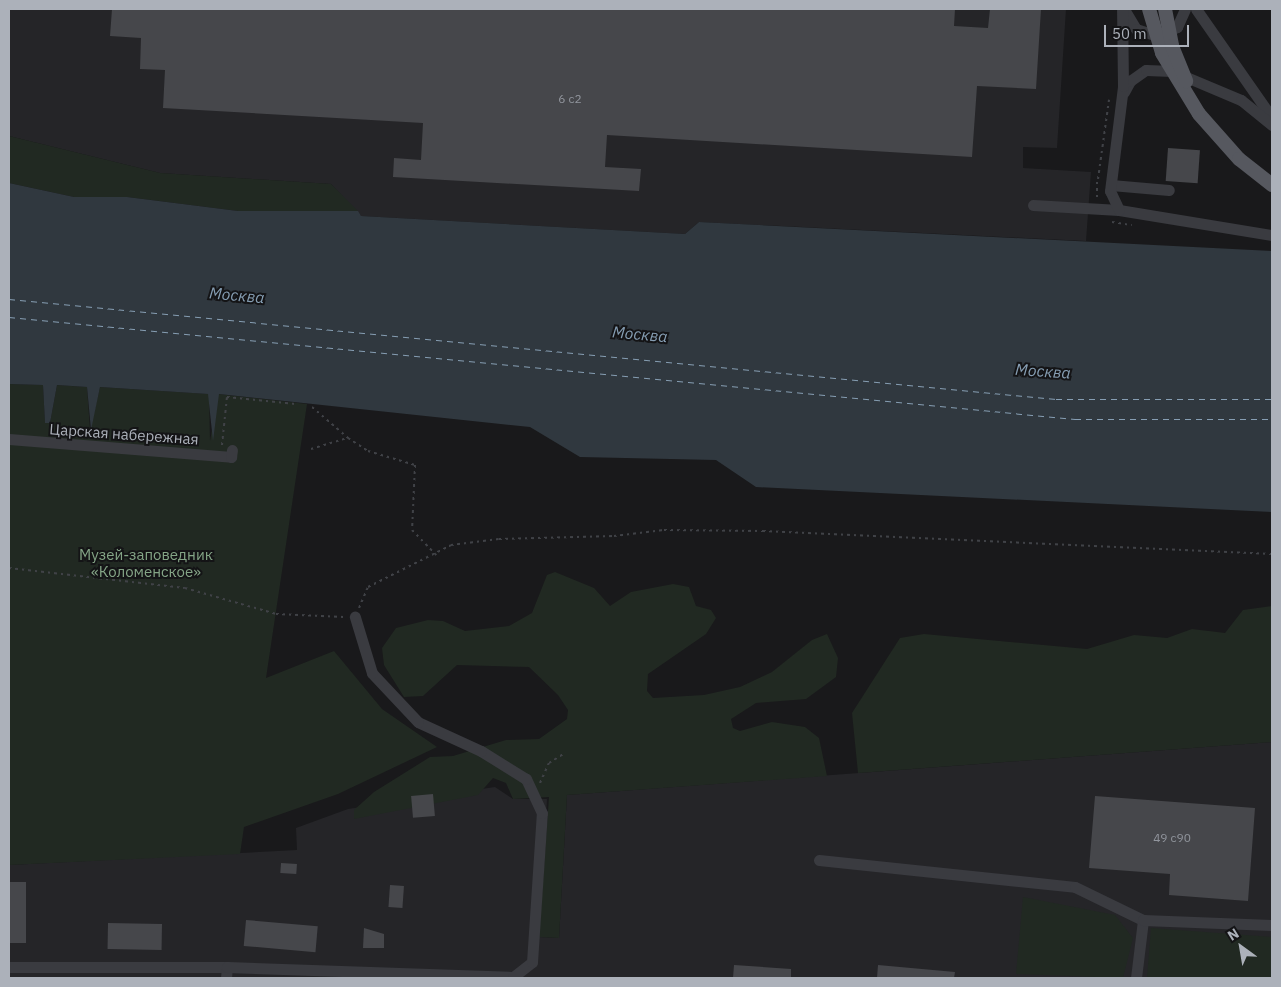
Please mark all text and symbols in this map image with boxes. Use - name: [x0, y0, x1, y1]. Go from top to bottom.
- scale bar: [1106, 15, 1191, 47]
- text: 50 m: [1112, 24, 1147, 43]
- house number: 6 с2: [558, 92, 582, 106]
- water label: Москва: [208, 283, 266, 307]
- water label: Москва: [611, 322, 669, 346]
- water label: Москва: [1015, 359, 1071, 383]
- street label: Царская набережная: [49, 420, 199, 448]
- park label: Музей-заповедник «Коломенское»: [79, 545, 213, 580]
- house number: 49 с90: [1153, 831, 1191, 845]
- north arrow: [1216, 922, 1266, 972]
- text: N: [1224, 924, 1242, 945]

